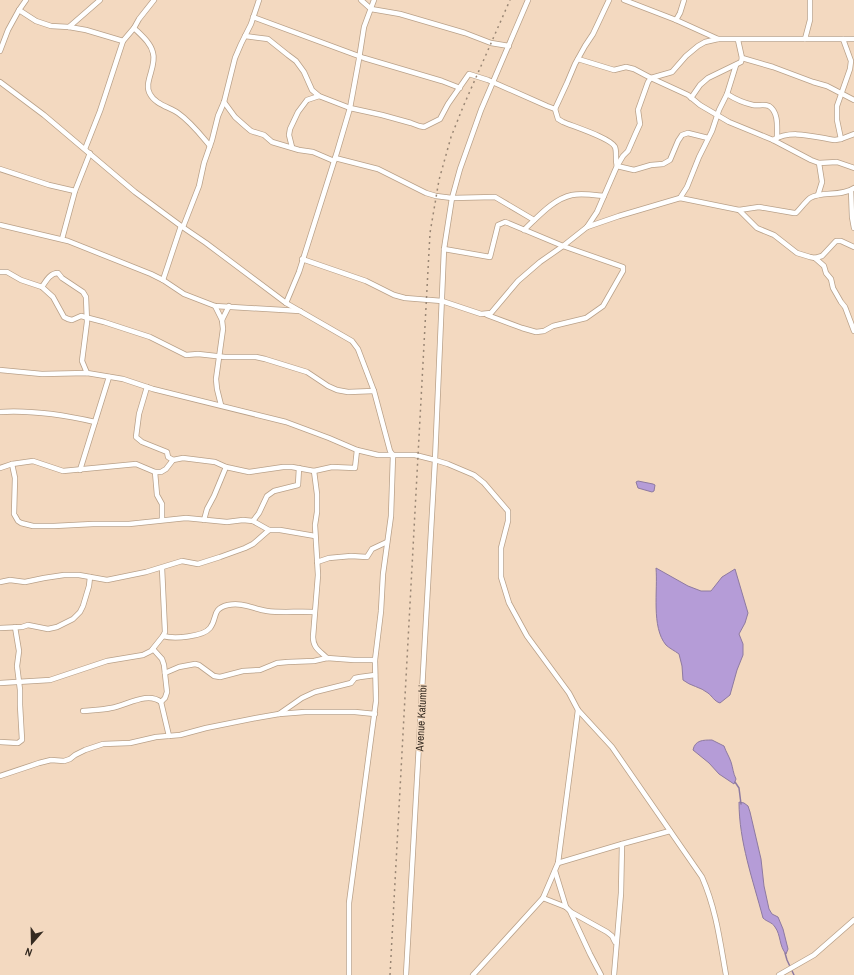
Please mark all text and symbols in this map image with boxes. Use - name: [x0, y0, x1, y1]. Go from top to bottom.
- street label: Avenue Katumbi: [412, 684, 430, 753]
- north arrow: [12, 923, 52, 963]
- text: N: [23, 945, 34, 960]

